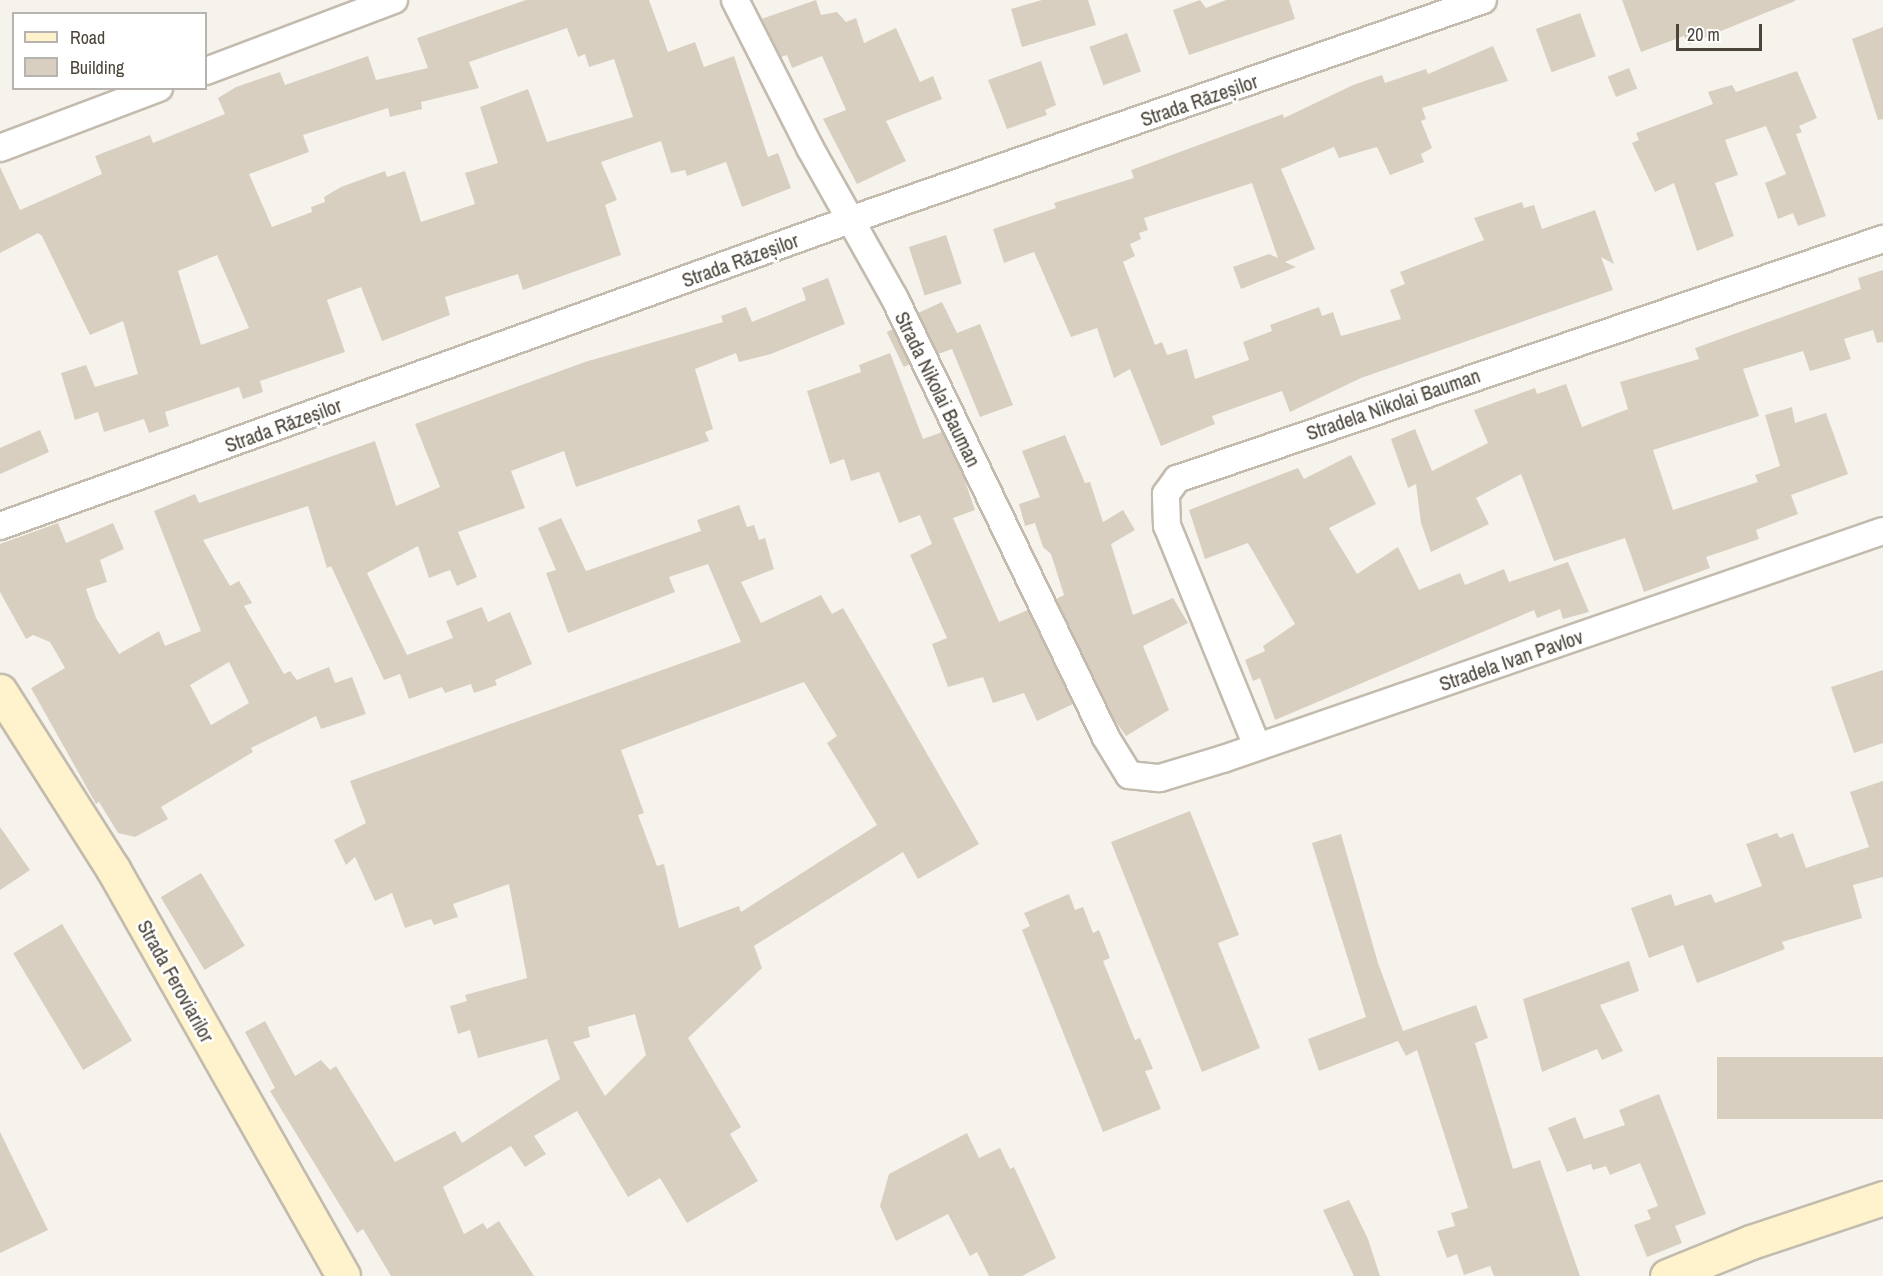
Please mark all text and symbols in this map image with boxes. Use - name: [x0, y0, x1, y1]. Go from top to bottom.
- legend: [12, 12, 207, 90]
- scale bar: [1679, 12, 1764, 50]
- text: 20 m: [1687, 22, 1720, 47]
- text: Road: [70, 25, 105, 50]
- text: Building: [70, 55, 124, 80]
- street label: Strada Răzeșilor: [1137, 69, 1261, 131]
- street label: Strada Răzeșilor: [679, 228, 801, 292]
- street label: Strada Nikolai Bauman: [890, 308, 986, 470]
- street label: Stradela Nikolai Bauman: [1303, 363, 1483, 445]
- street label: Strada Răzeșilor: [222, 393, 344, 457]
- street label: Stradela Ivan Pavlov: [1436, 624, 1586, 696]
- street label: Strada Feroviarilor: [133, 916, 219, 1046]

